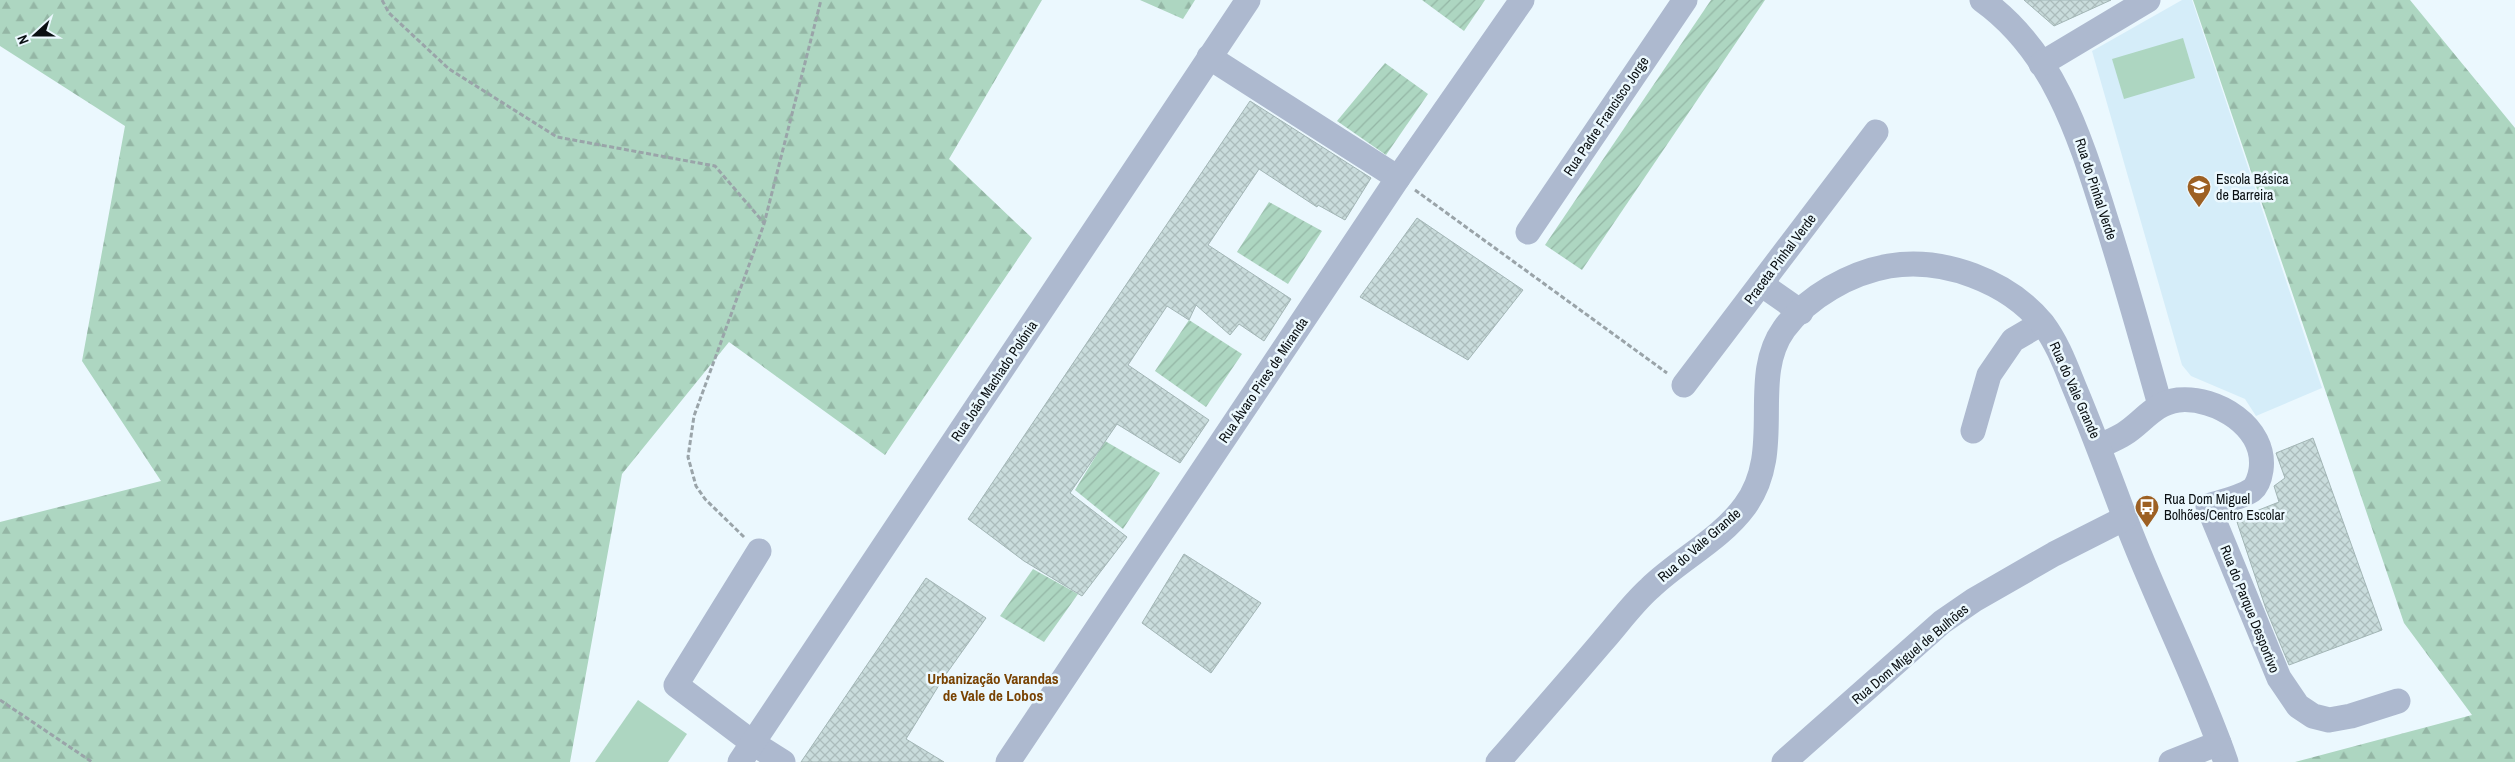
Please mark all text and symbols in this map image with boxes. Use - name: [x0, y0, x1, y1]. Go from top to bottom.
- north arrow: [10, 10, 60, 60]
- text: N: [13, 33, 33, 47]
- street label: Rua Padre Francisco Jorge: [1559, 53, 1653, 179]
- street label: Rua do Pinhal Verde: [2071, 136, 2121, 242]
- place label: Escola Básica de Barreira: [2216, 170, 2289, 204]
- school or university icon: Escola Básica de Barreira: [2186, 174, 2212, 208]
- street label: Praceta Pinhal Verde: [1740, 210, 1820, 308]
- street label: Rua Álvaro Pires de Miranda: [1214, 313, 1312, 446]
- street label: Rua João Machado Polónia: [947, 317, 1041, 445]
- street label: Rua do Vale Grande: [2046, 339, 2104, 441]
- place label: Rua Dom Miguel Bolhões/Centro Escolar: [2164, 490, 2285, 524]
- bus stop icon: Rua Dom Miguel Bolhões/Centro Escolar: [2134, 494, 2160, 528]
- street label: Rua do Vale Grande: [1654, 504, 1744, 586]
- street label: Rua do Parque Desportivo: [2216, 543, 2284, 675]
- street label: Rua Dom Miguel de Bulhões: [1848, 600, 1972, 708]
- district label: Urbanização Varandas de Vale de Lobos: [927, 668, 1059, 706]

